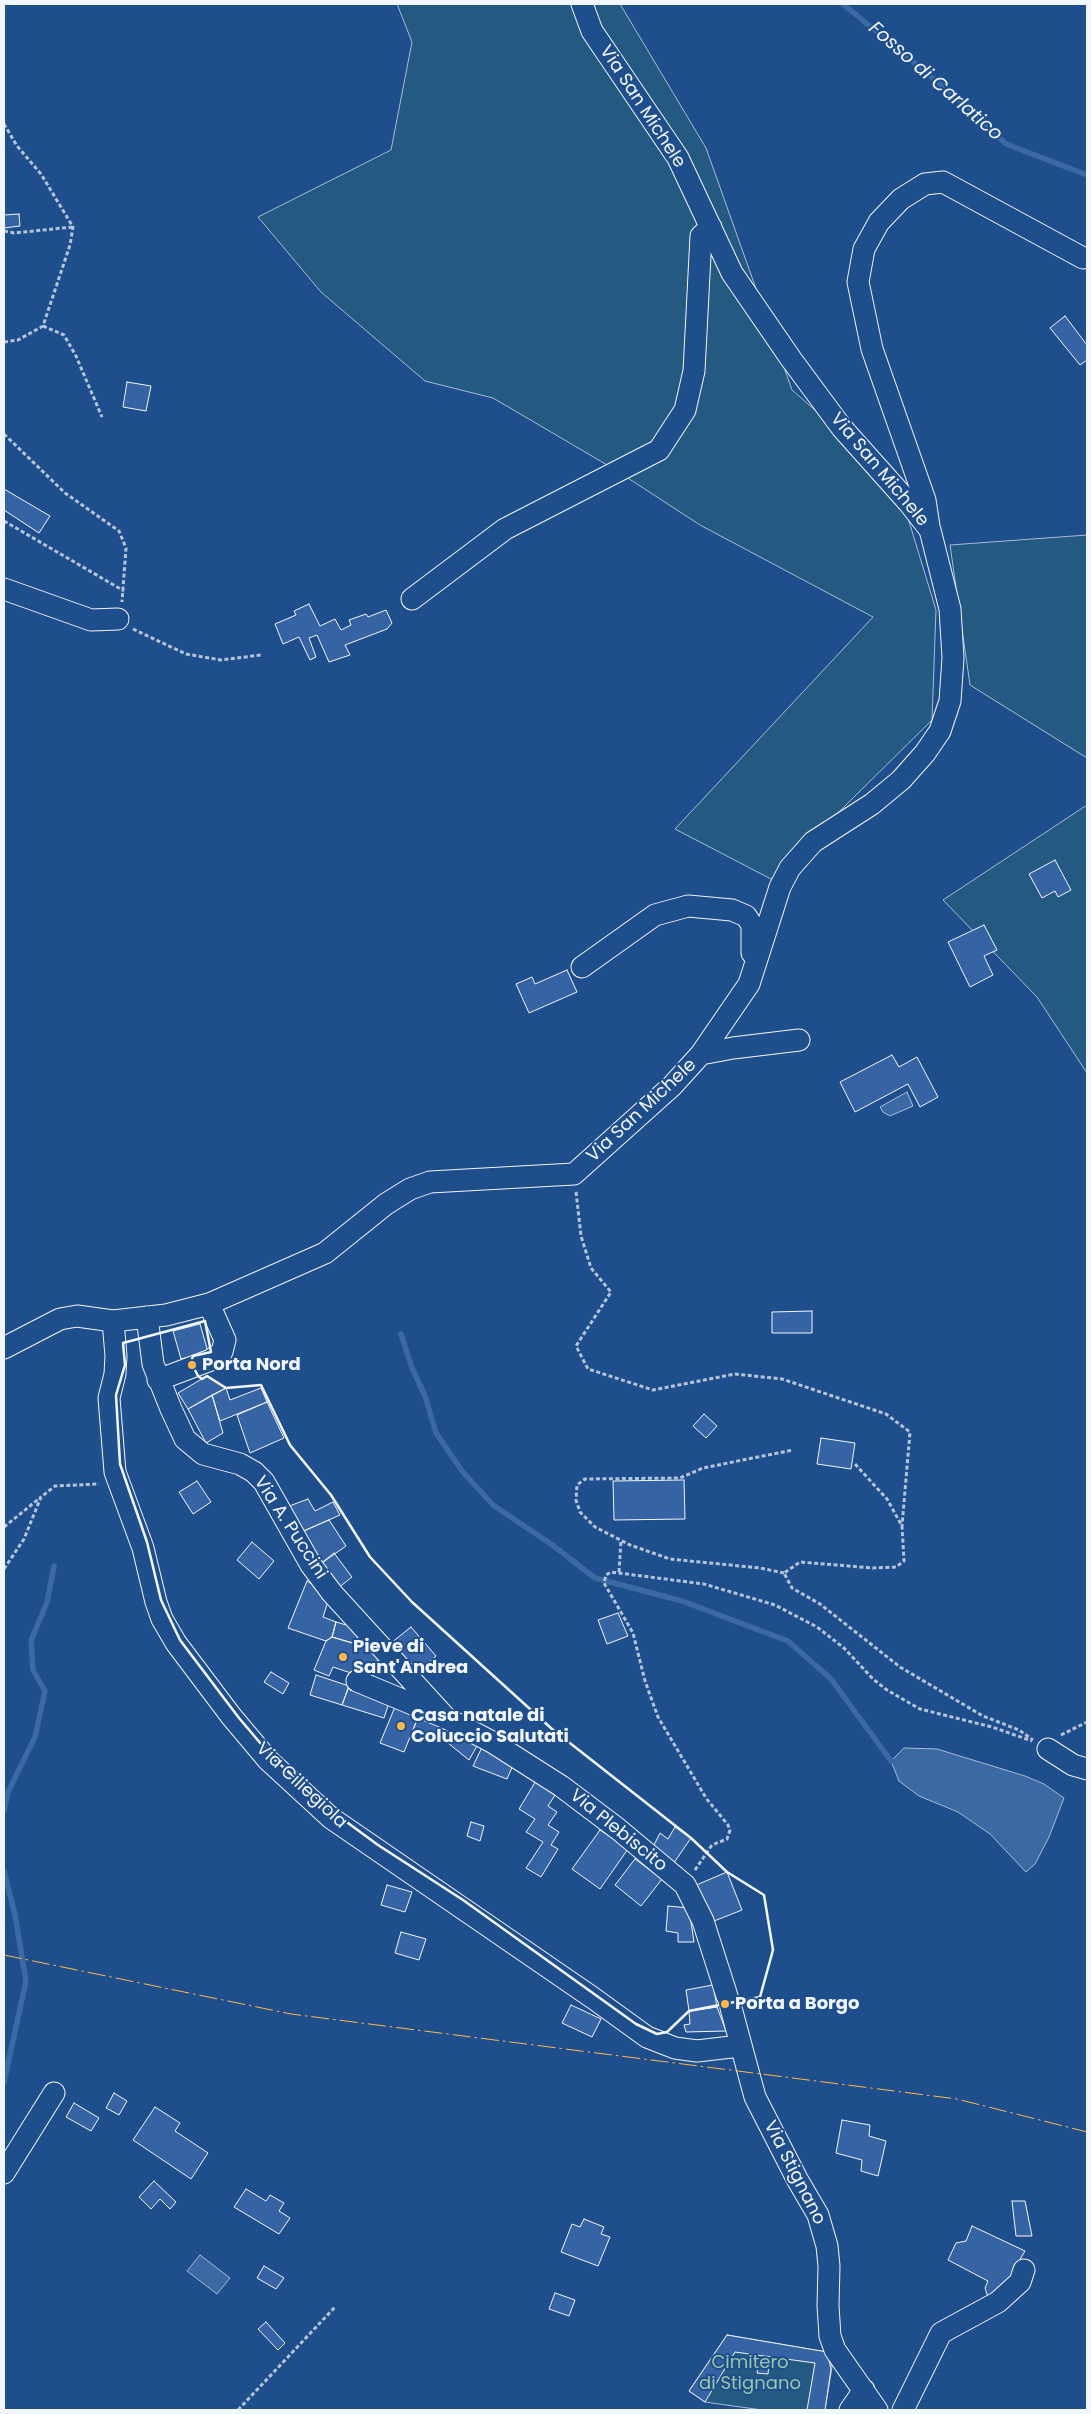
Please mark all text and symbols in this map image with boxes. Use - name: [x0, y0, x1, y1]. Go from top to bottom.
- water label: Fosso di Carlatico: [863, 18, 1007, 146]
- street label: Via San Michele: [594, 42, 690, 172]
- street label: Via San Michele: [825, 409, 933, 531]
- street label: Via San Michele: [583, 1055, 701, 1167]
- place label: Porta Nord: [202, 1354, 301, 1376]
- marker: Porta Nord: [186, 1359, 198, 1371]
- street label: Via A. Puccini: [249, 1472, 331, 1584]
- place label: Pieve di Sant'Andrea: [353, 1636, 468, 1678]
- marker: Pieve di Sant'Andrea: [337, 1651, 349, 1663]
- place label: Casa natale di Coluccio Salutati: [411, 1705, 569, 1748]
- marker: Casa natale di Coluccio Salutati: [395, 1720, 407, 1732]
- street label: Via Ciliegiola: [251, 1738, 351, 1834]
- street label: Via Plebiscito: [565, 1785, 671, 1877]
- place label: Porta a Borgo: [735, 1993, 860, 2015]
- marker: Porta a Borgo: [719, 1998, 731, 2010]
- street label: Via Stignano: [758, 2117, 830, 2229]
- park label: Cimitero di Stignano: [699, 2352, 801, 2394]

